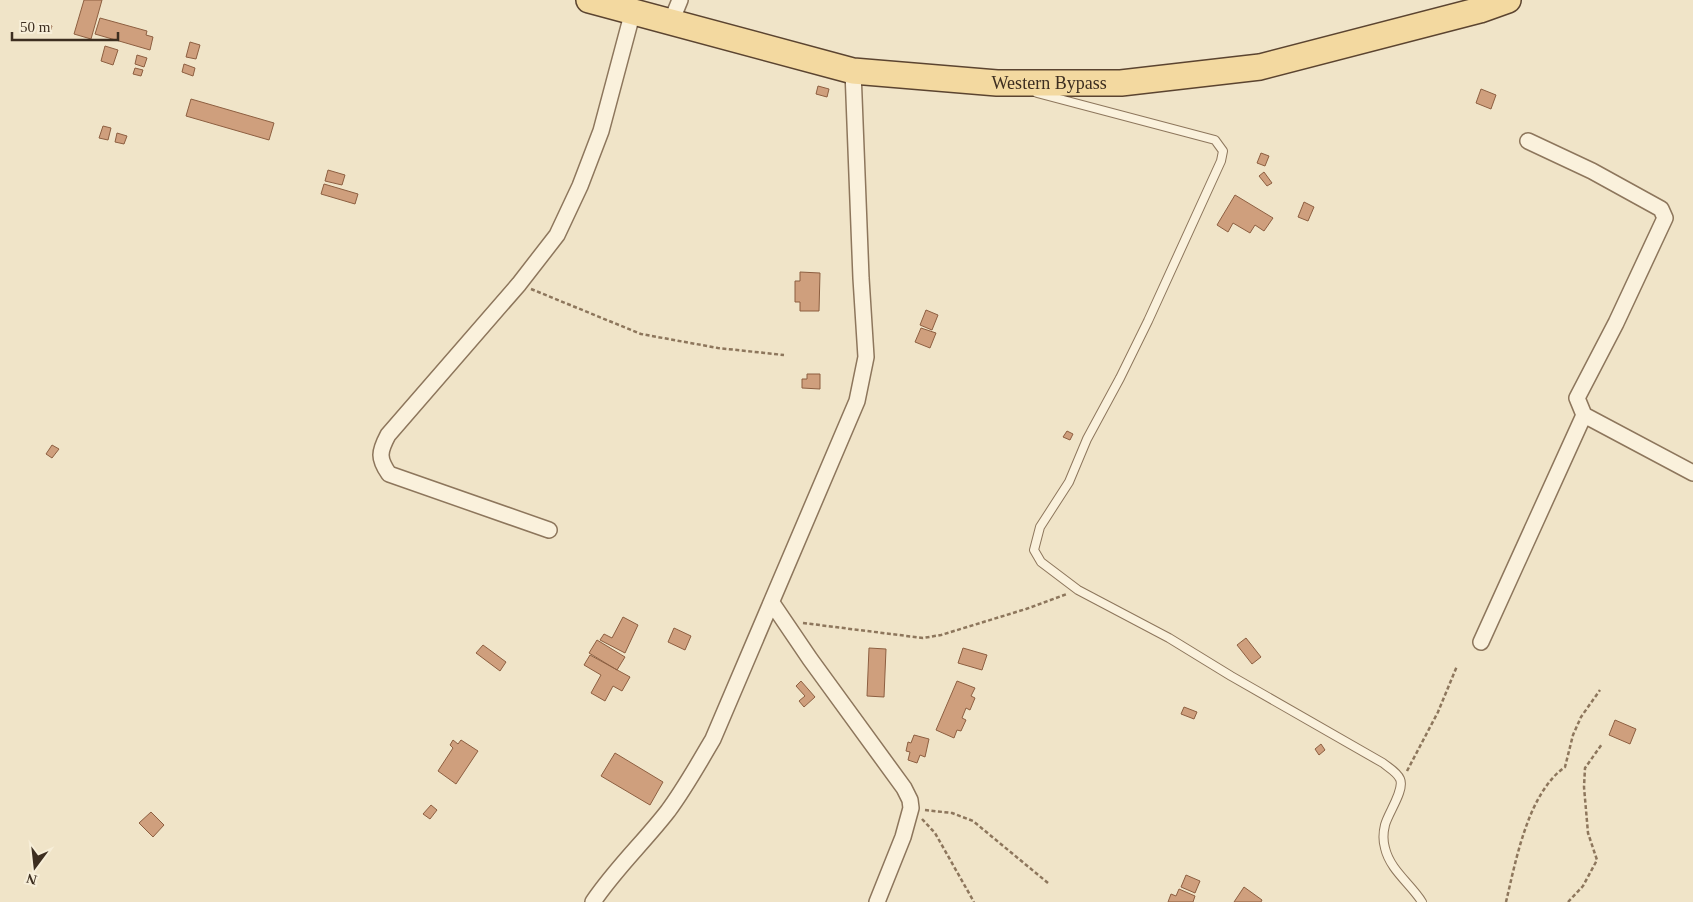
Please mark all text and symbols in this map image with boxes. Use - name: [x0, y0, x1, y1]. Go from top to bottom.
- scale bar: [12, 10, 119, 42]
- text: 50 m: [20, 19, 51, 35]
- street label: Western Bypass: [992, 73, 1107, 93]
- north arrow: [10, 842, 60, 892]
- text: N: [25, 871, 39, 888]

